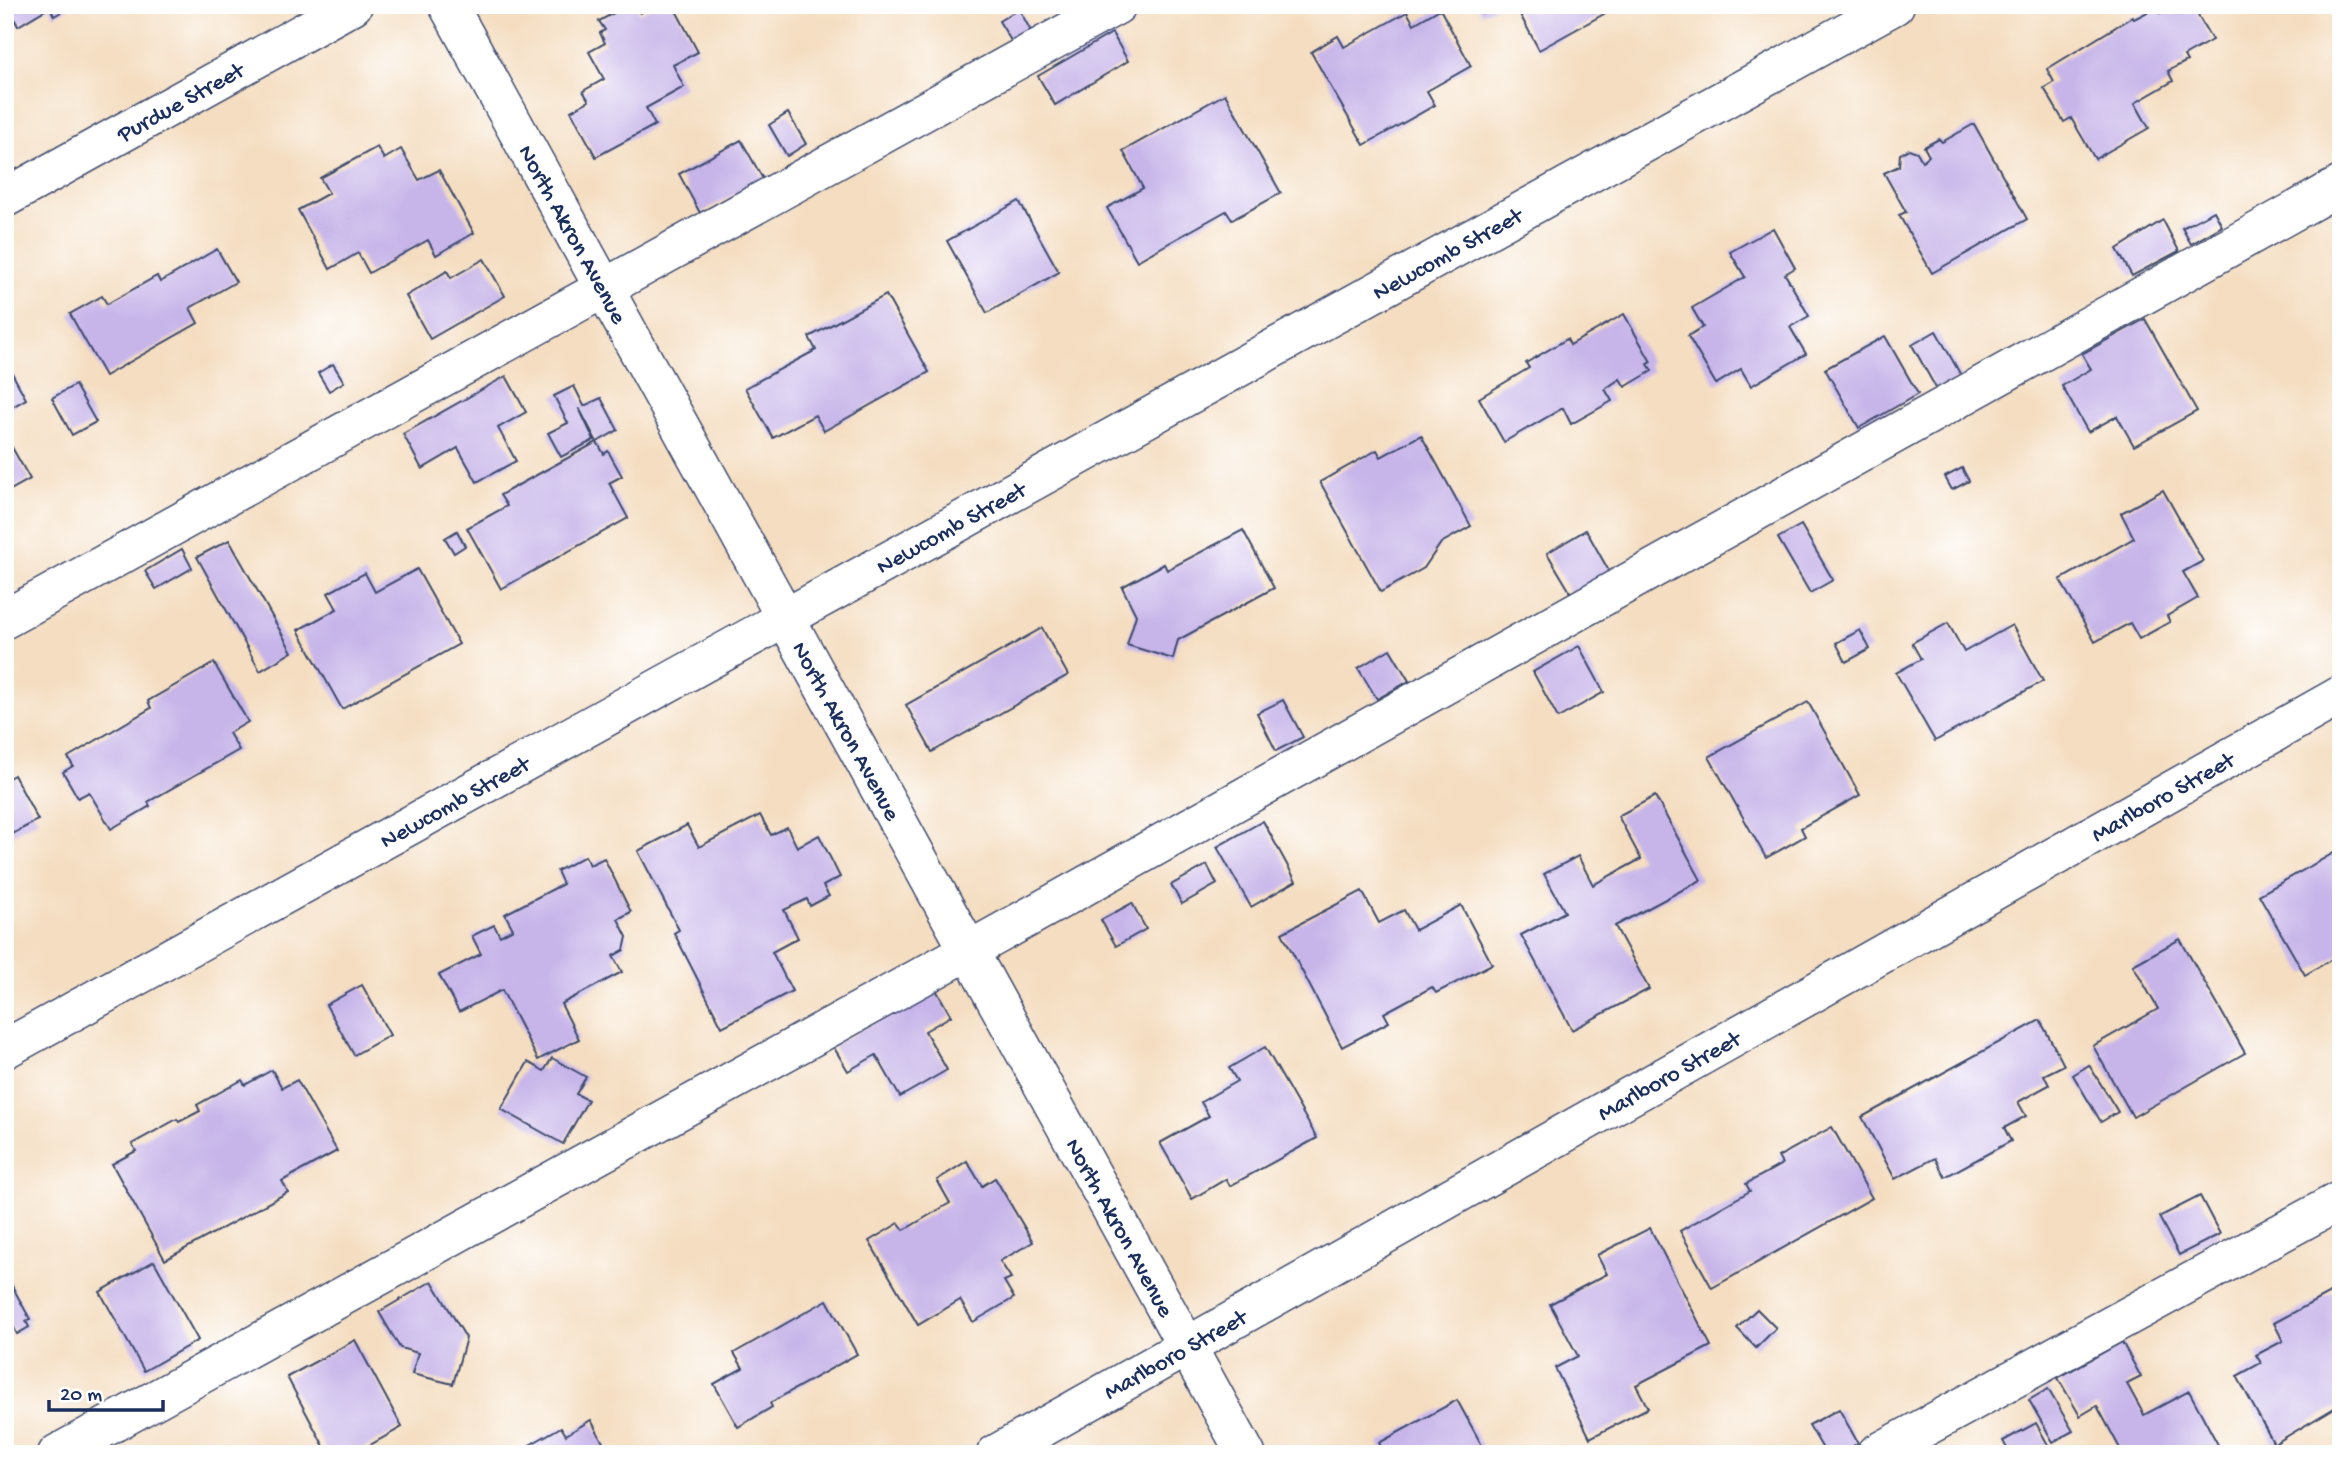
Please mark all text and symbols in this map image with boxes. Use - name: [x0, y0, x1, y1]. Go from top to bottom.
- street label: Purdue Street: [112, 56, 252, 151]
- street label: North Akron Avenue: [510, 141, 632, 330]
- street label: Newcomb Street: [1368, 202, 1530, 309]
- street label: Newcomb Street: [872, 476, 1034, 583]
- street label: North Akron Avenue: [783, 637, 906, 827]
- street label: Marlboro Street: [2087, 746, 2242, 851]
- street label: Newcomb Street: [376, 750, 538, 857]
- street label: Marlboro Street: [1593, 1025, 1749, 1129]
- street label: North Akron Avenue: [1057, 1134, 1179, 1324]
- street label: Marlboro Street: [1100, 1303, 1255, 1408]
- scale bar: [49, 1368, 163, 1412]
- text: 20 m: [60, 1384, 102, 1409]

